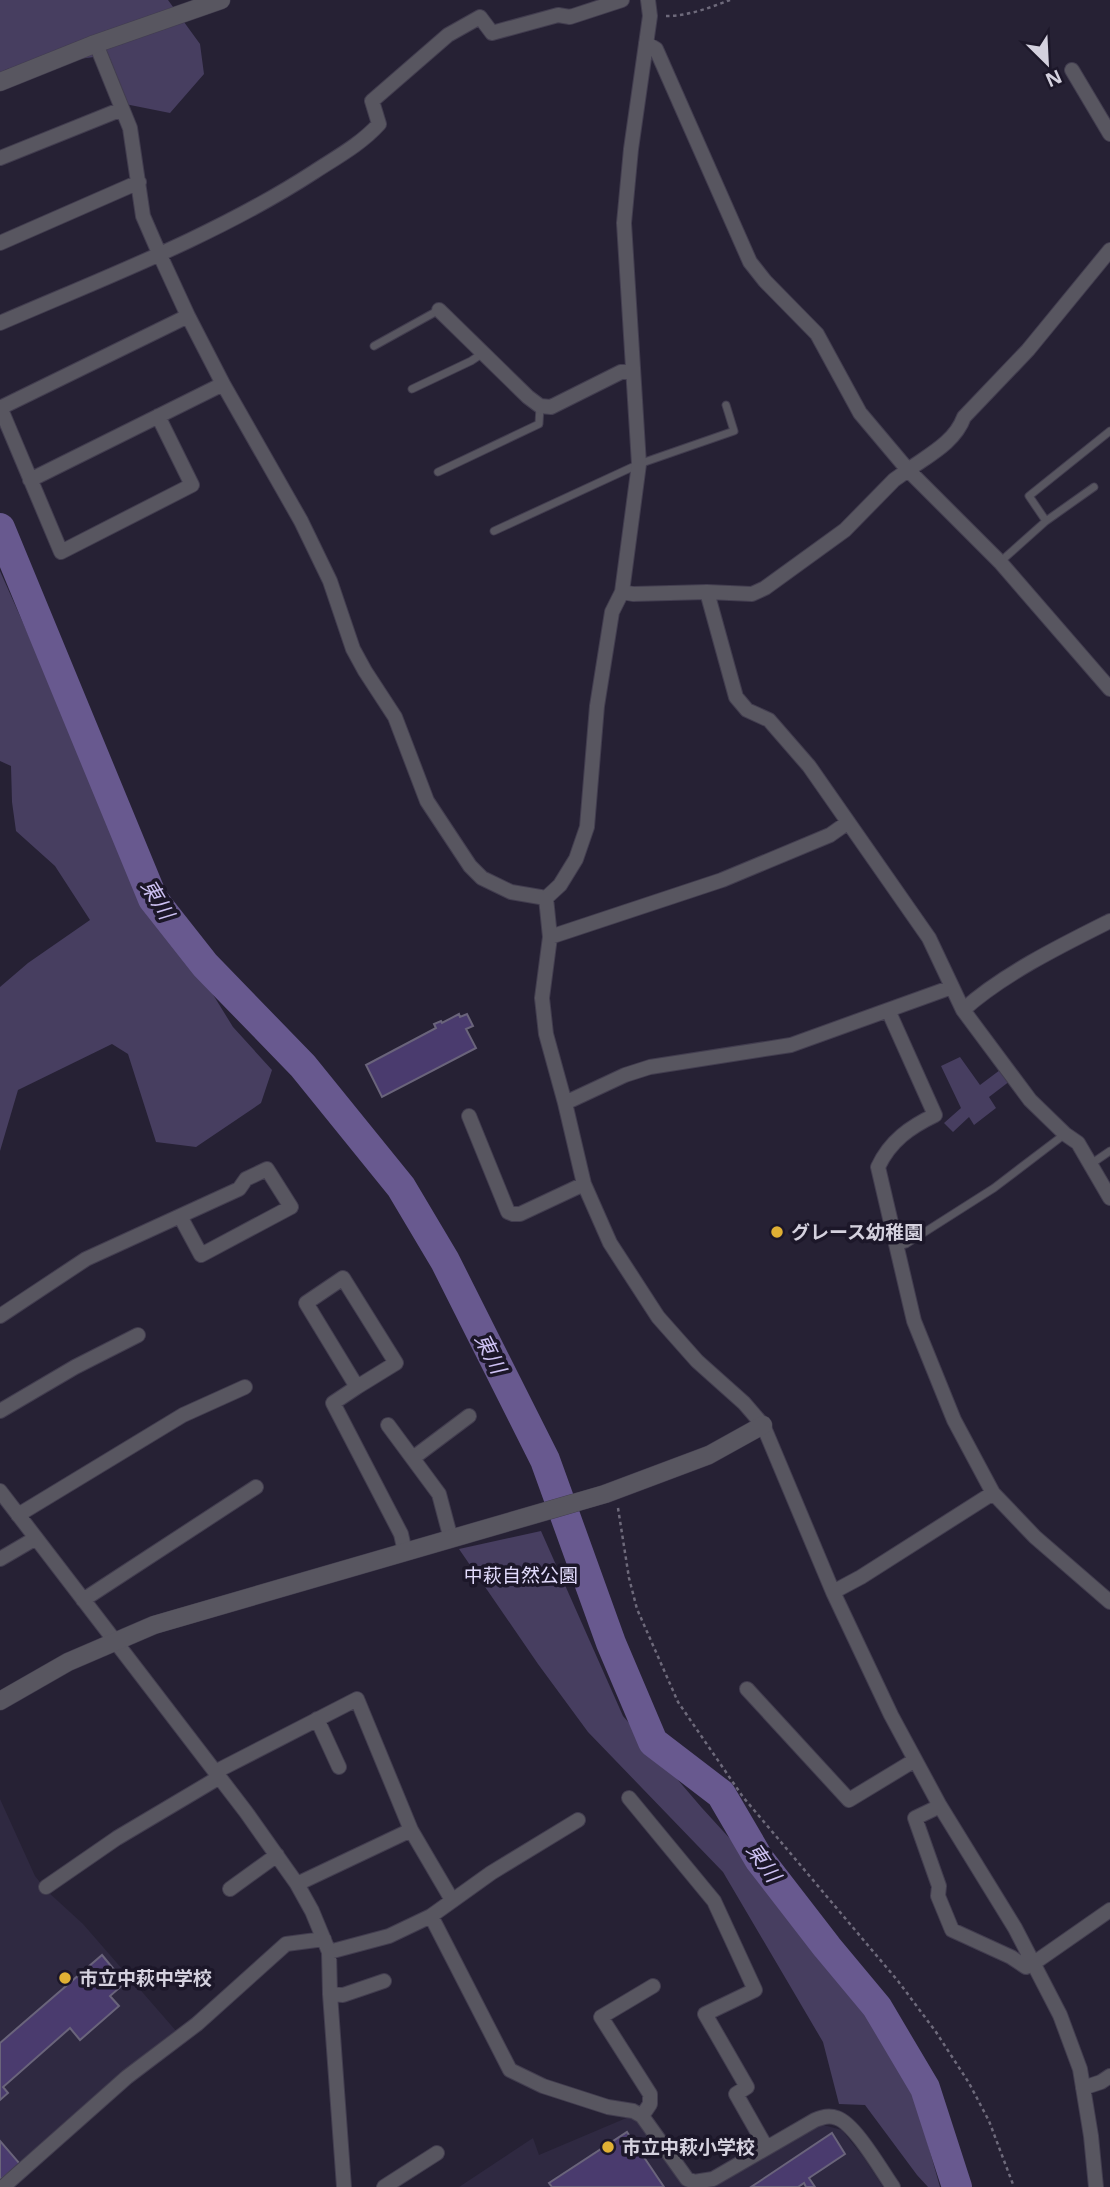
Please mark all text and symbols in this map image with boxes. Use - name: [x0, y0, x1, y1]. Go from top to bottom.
- north arrow: [1012, 28, 1082, 98]
- text: N: [1042, 64, 1066, 94]
- water label: 東川: [135, 874, 182, 926]
- place label: グレース幼稚園: [791, 1219, 923, 1245]
- marker: グレース幼稚園: [769, 1224, 785, 1240]
- water label: 東川: [469, 1328, 514, 1380]
- park label: 中萩自然公園: [464, 1562, 578, 1588]
- water label: 東川: [740, 1837, 789, 1889]
- place label: 市立中萩中学校: [79, 1965, 212, 1991]
- marker: 市立中萩中学校: [57, 1970, 73, 1986]
- place label: 市立中萩小学校: [622, 2134, 755, 2160]
- marker: 市立中萩小学校: [600, 2139, 616, 2155]

